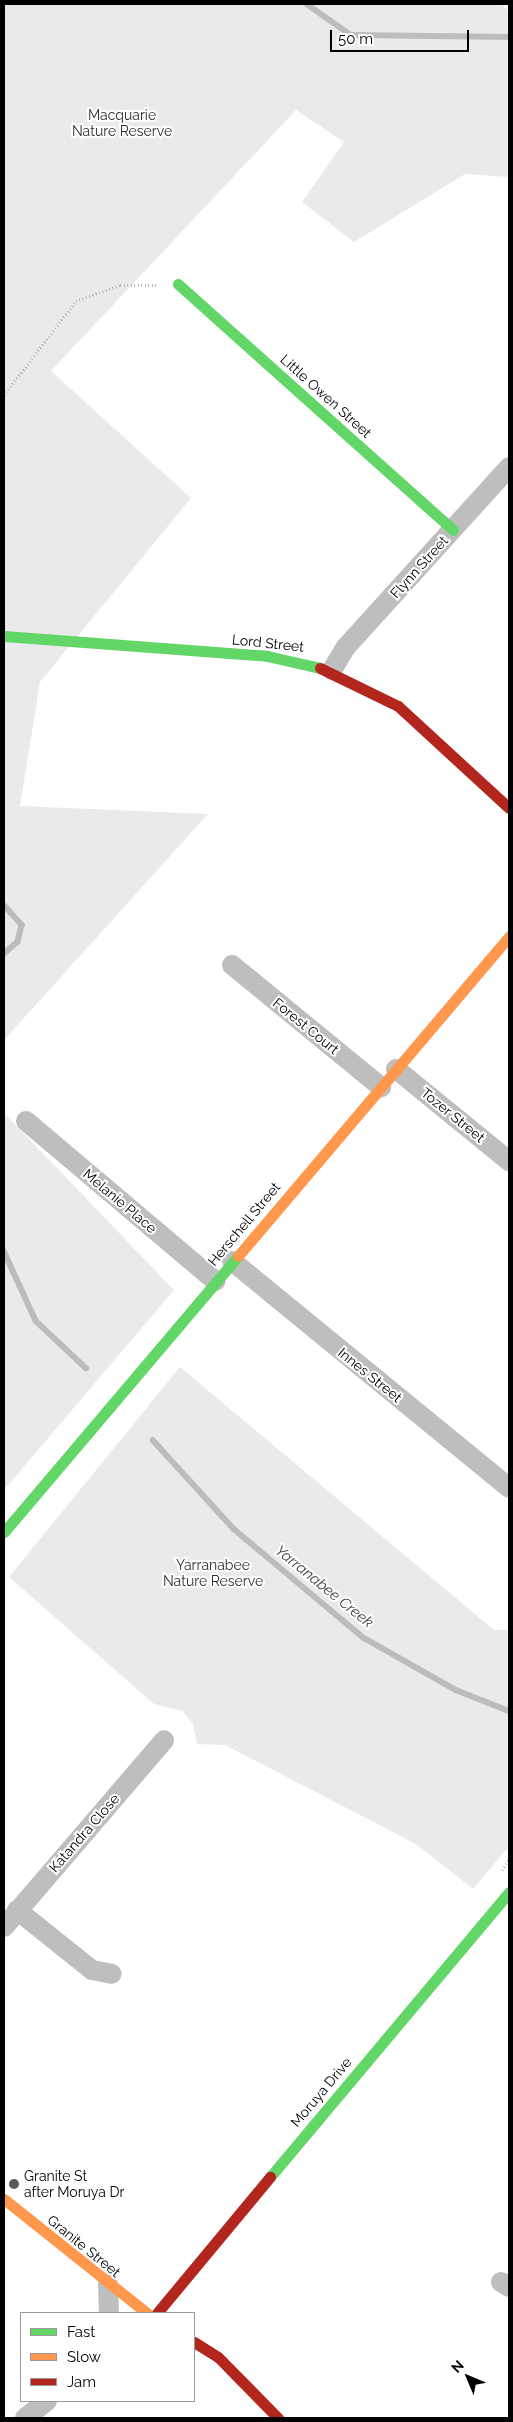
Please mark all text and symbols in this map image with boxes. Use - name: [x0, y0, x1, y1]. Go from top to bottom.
- scale bar: [333, 20, 472, 52]
- text: 50 m: [338, 30, 373, 48]
- park label: Macquarie Nature Reserve: [72, 107, 172, 140]
- street label: Little Owen Street: [277, 351, 375, 441]
- street label: Flynn Street: [387, 532, 451, 602]
- street label: Lord Street: [231, 631, 305, 655]
- street label: Forest Court: [270, 994, 342, 1058]
- street label: Tozer Street: [418, 1084, 488, 1146]
- street label: Melanie Place: [80, 1165, 160, 1237]
- street label: Herschell Street: [204, 1179, 284, 1269]
- street label: Innes Street: [335, 1344, 405, 1406]
- water label: Yarranabee Creek: [271, 1542, 377, 1632]
- park label: Yarranabee Nature Reserve: [163, 1557, 263, 1590]
- street label: Katandra Close: [45, 1790, 123, 1876]
- street label: Moruya Drive: [287, 2054, 355, 2130]
- place label: Granite St after Moruya Dr: [24, 2168, 125, 2200]
- marker: Granite St after Moruya Dr: [8, 2178, 20, 2190]
- street label: Granite Street: [44, 2211, 124, 2281]
- legend: [20, 2312, 195, 2402]
- text: Fast: [67, 2323, 95, 2341]
- text: Slow: [67, 2348, 101, 2366]
- north arrow: [443, 2352, 493, 2402]
- text: N: [448, 2357, 467, 2376]
- text: Jam: [67, 2373, 96, 2391]

